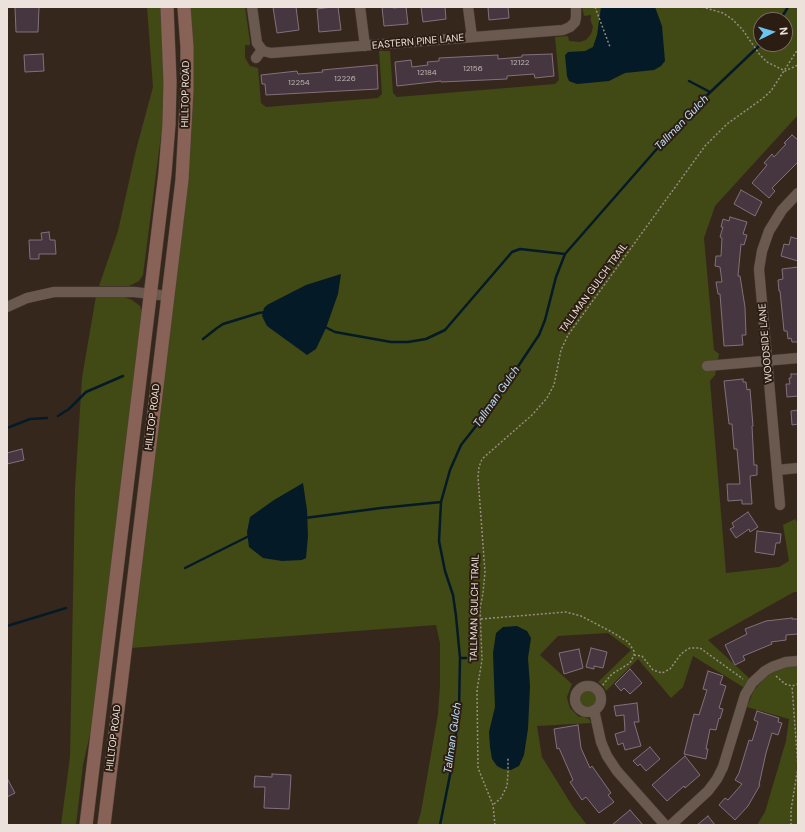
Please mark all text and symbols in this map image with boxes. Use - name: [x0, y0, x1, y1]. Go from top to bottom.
- north arrow: [753, 12, 793, 52]
- text: N: [777, 26, 791, 36]
- street label: EASTERN PINE LANE: [371, 32, 465, 52]
- house number: 12122: [511, 58, 529, 68]
- street label: HILLTOP ROAD: [179, 61, 193, 127]
- house number: 12156: [463, 64, 483, 74]
- house number: 12184: [417, 68, 437, 78]
- house number: 12226: [334, 74, 356, 84]
- house number: 12254: [288, 78, 310, 88]
- water label: Tallman Gulch: [652, 93, 712, 153]
- street label: TALLMAN GULCH TRAIL: [557, 241, 631, 335]
- street label: WOODSIDE LANE: [757, 303, 775, 383]
- water label: Tallman Gulch: [471, 364, 523, 430]
- street label: HILLTOP ROAD: [143, 383, 163, 451]
- street label: TALLMAN GULCH TRAIL: [468, 554, 482, 662]
- water label: Tallman Gulch: [441, 702, 465, 774]
- street label: HILLTOP ROAD: [104, 704, 124, 772]

